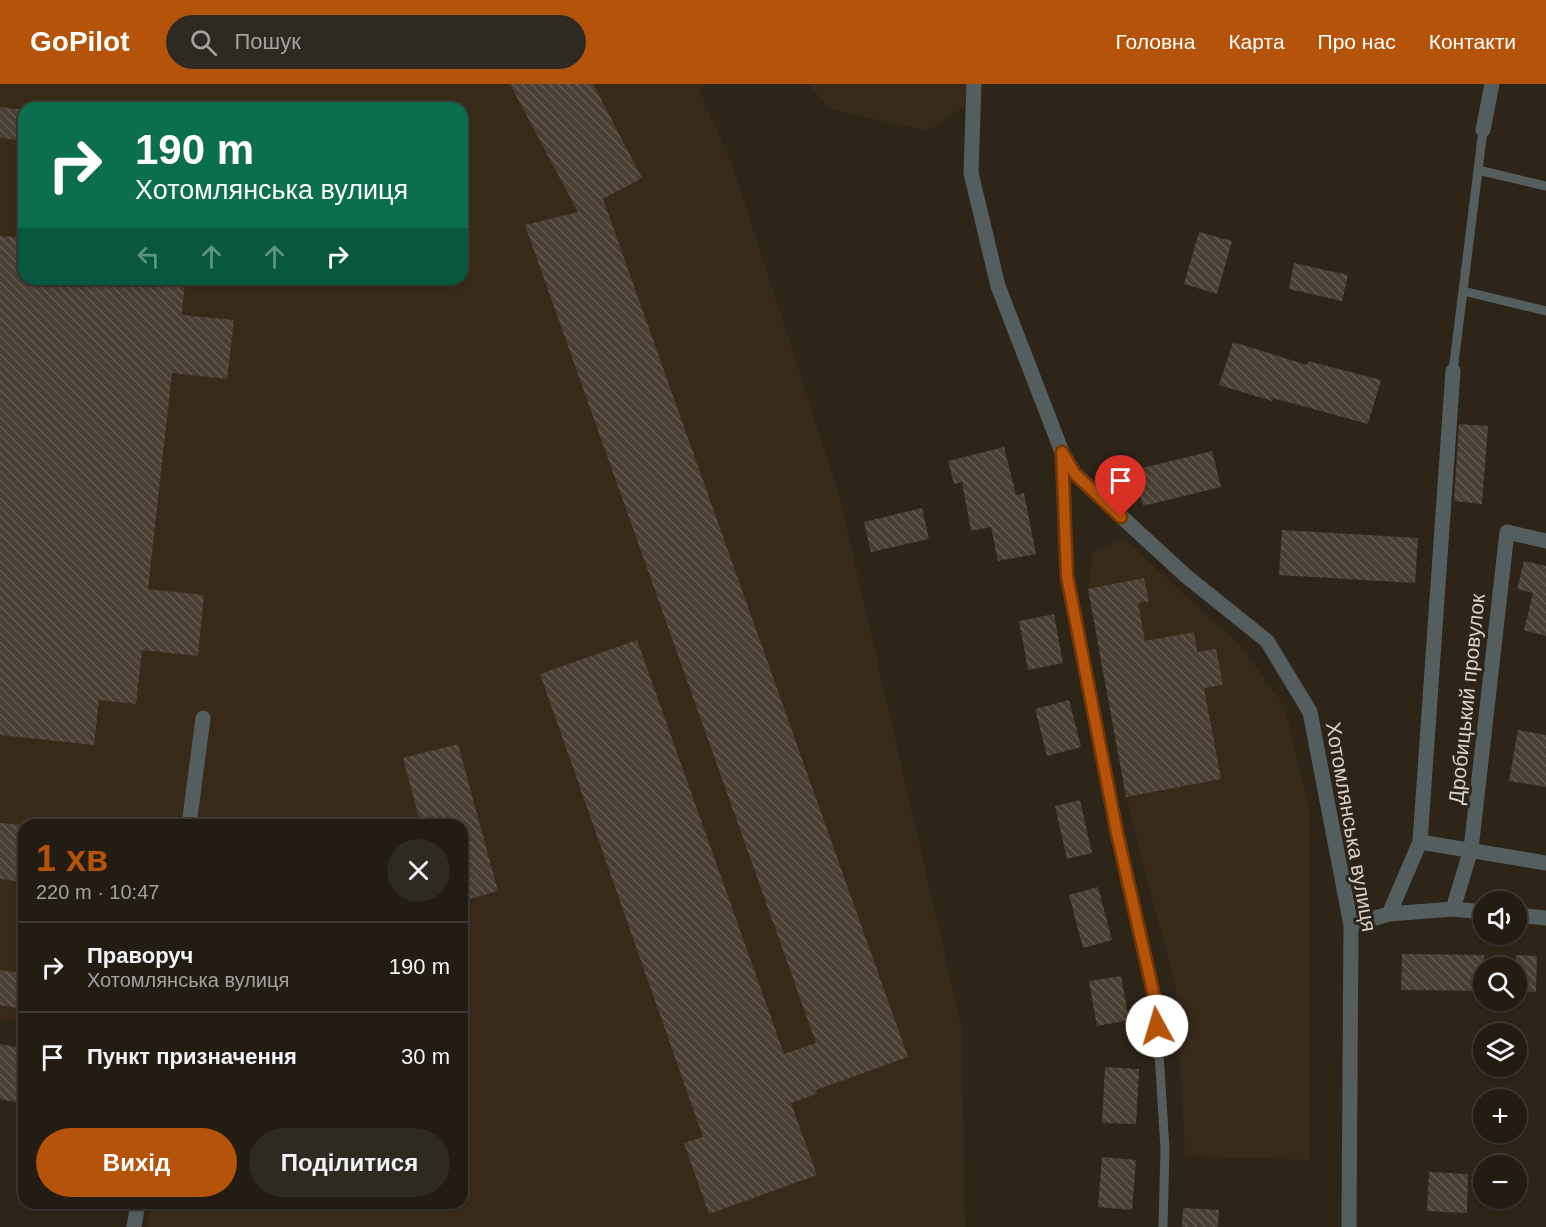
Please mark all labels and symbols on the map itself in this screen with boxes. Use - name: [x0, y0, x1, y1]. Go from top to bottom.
- pin: [1095, 455, 1146, 517]
- street label: Дробицький провулок: [1444, 592, 1489, 805]
- street label: Хотомлянська вулиця: [1322, 720, 1381, 934]
- position arrow: [1125, 994, 1189, 1058]

